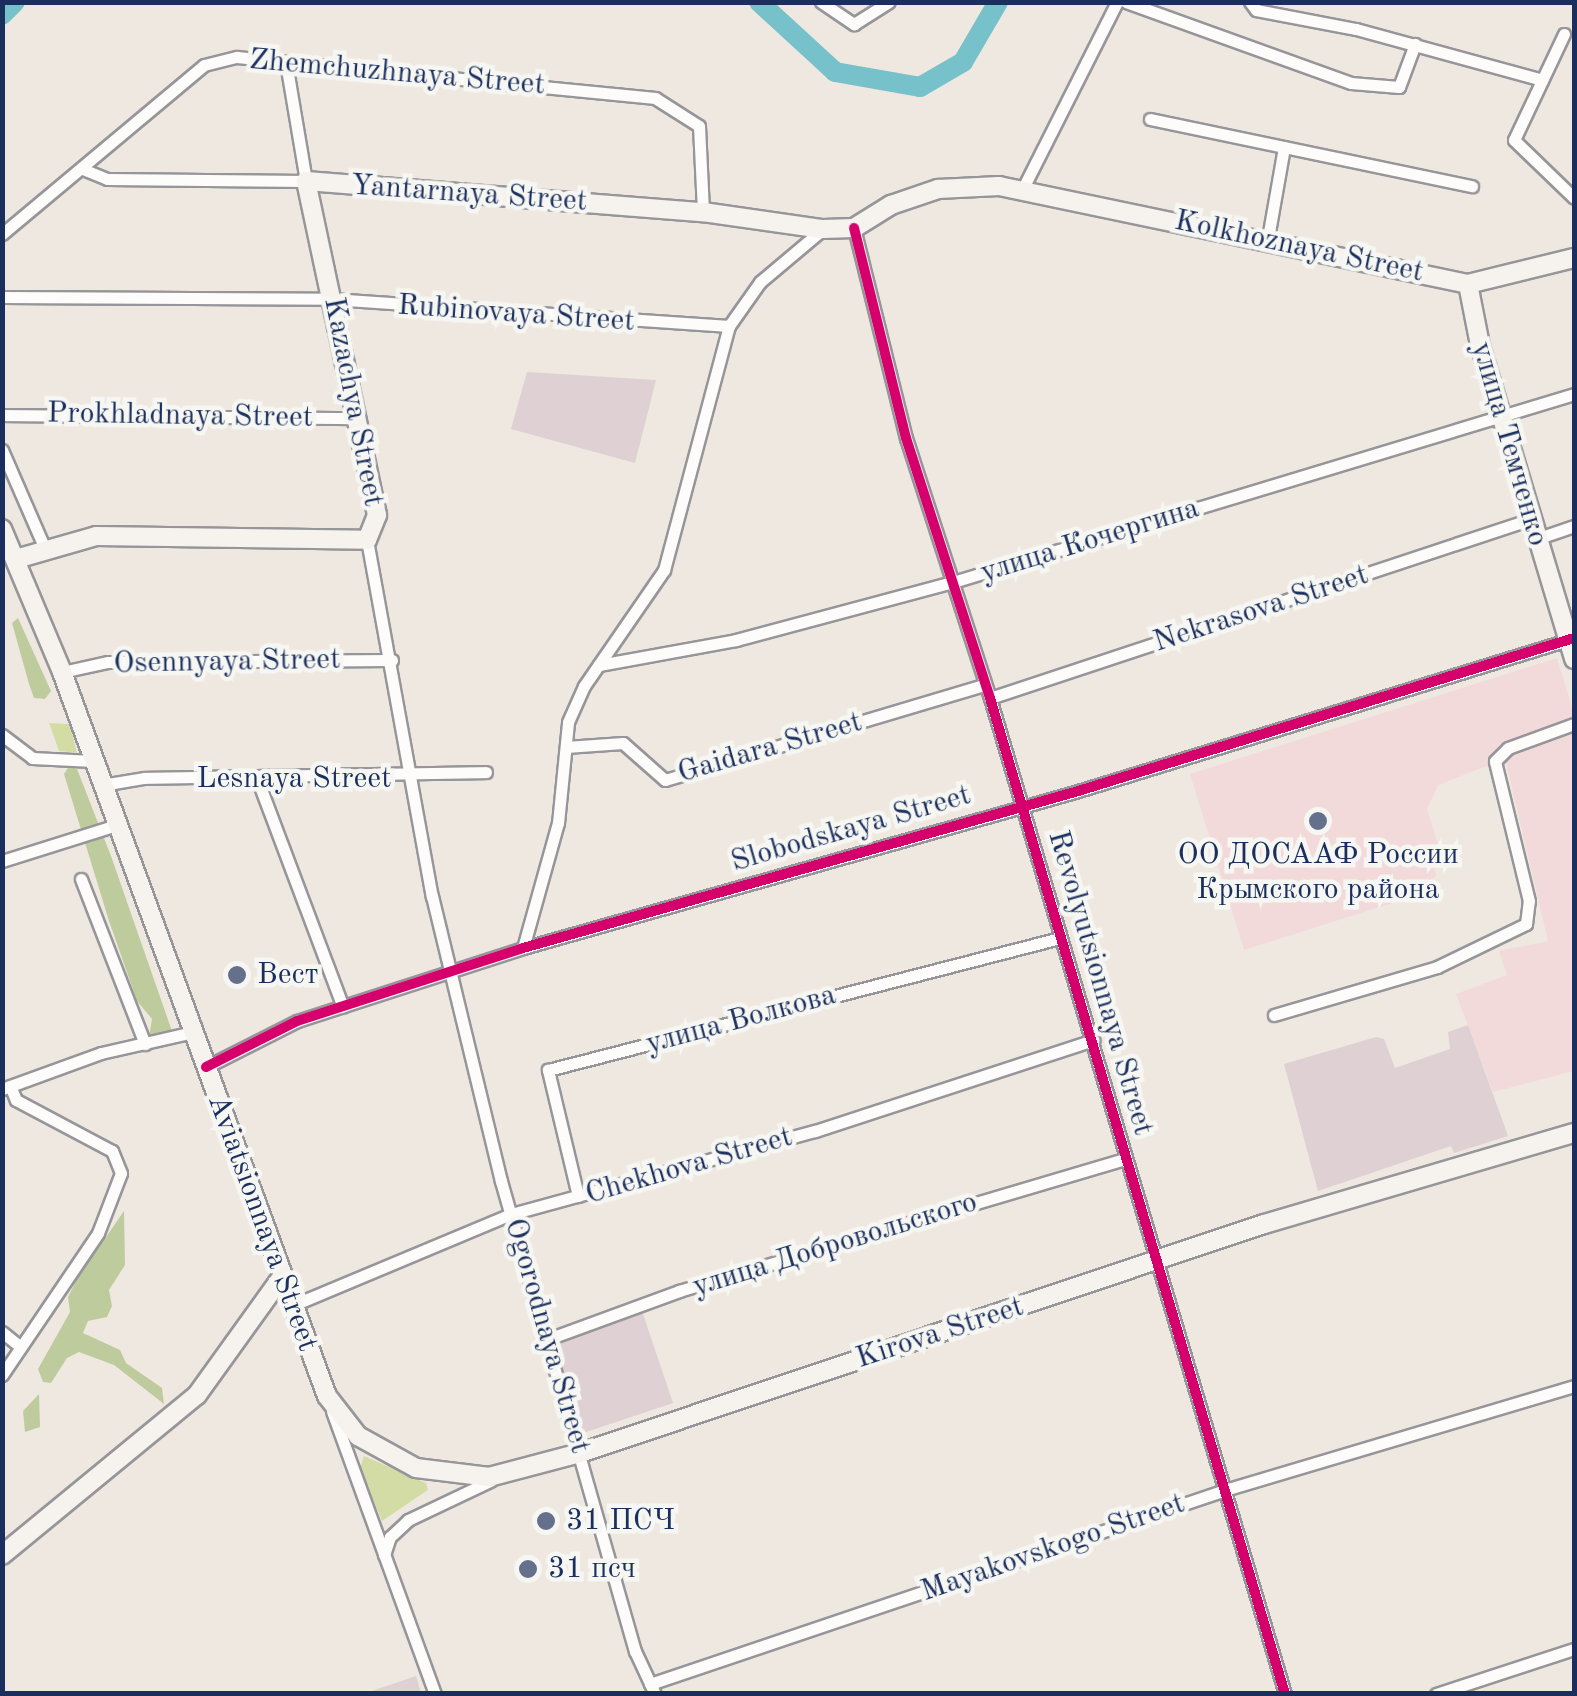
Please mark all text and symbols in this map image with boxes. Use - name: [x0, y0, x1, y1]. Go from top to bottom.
- street label: Zhemchuzhnaya Street: [248, 42, 546, 104]
- street label: Yantarnaya Street: [350, 168, 588, 220]
- street label: Kolkhoznaya Street: [1171, 203, 1427, 291]
- street label: Rubinovaya Street: [396, 288, 636, 340]
- street label: Kazachya Street: [315, 294, 391, 510]
- street label: улица Темченко: [1463, 338, 1555, 550]
- street label: Prokhladnaya Street: [47, 396, 313, 436]
- street label: улица Кочергина: [976, 491, 1204, 591]
- street label: Nekrasova Street: [1149, 557, 1373, 661]
- street label: Osennyaya Street: [113, 642, 341, 682]
- street label: Gaidara Street: [674, 705, 866, 791]
- street label: Lesnaya Street: [196, 761, 392, 797]
- street label: Slobodskaya Street: [727, 778, 975, 880]
- marker: ОО ДОСААФ России Крымского района: [1307, 810, 1329, 832]
- street label: Revolyutsionnaya Street: [1039, 826, 1161, 1140]
- place label: ОО ДОСААФ России Крымского района: [1177, 837, 1459, 908]
- place label: Вест: [257, 957, 319, 993]
- marker: Вест: [226, 964, 248, 986]
- street label: улица Волкова: [642, 977, 840, 1063]
- street label: Aviatsionnaya Street: [199, 1090, 325, 1356]
- street label: Chekhova Street: [581, 1119, 797, 1213]
- street label: улица Добровольского: [689, 1185, 981, 1305]
- street label: Ogorodnaya Street: [496, 1214, 598, 1458]
- street label: Kirova Street: [852, 1289, 1028, 1377]
- street label: Mayakovskogo Street: [916, 1486, 1190, 1610]
- place label: 31 ПСЧ: [566, 1503, 675, 1539]
- marker: 31 ПСЧ: [535, 1510, 557, 1532]
- place label: 31 псч: [548, 1551, 636, 1587]
- marker: 31 псч: [517, 1558, 539, 1580]

